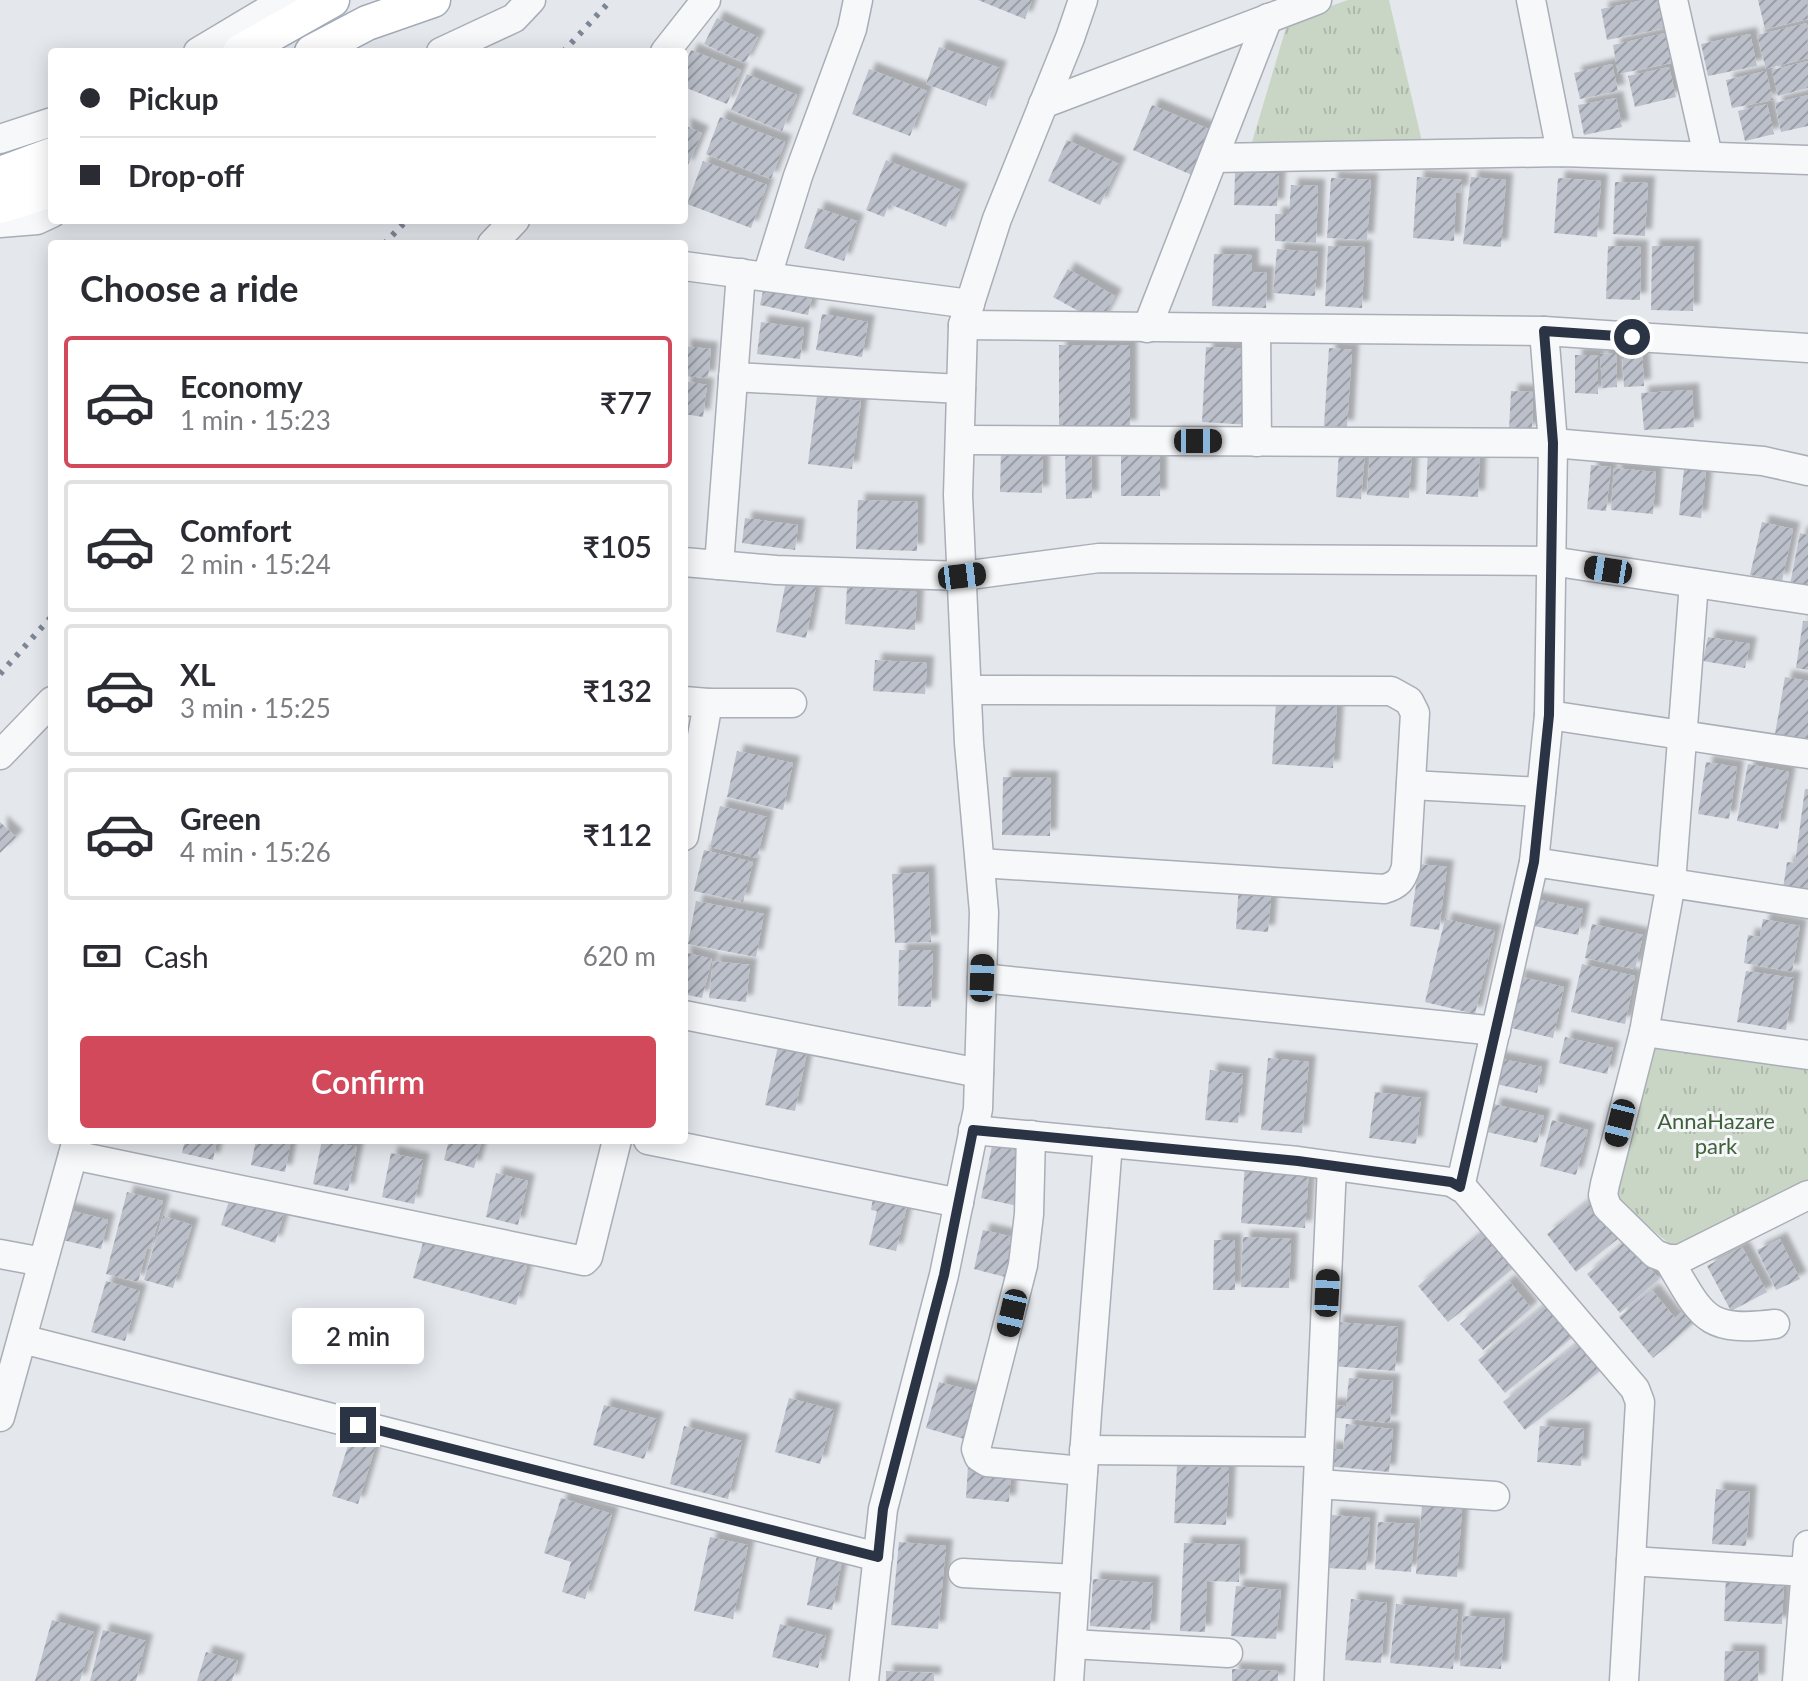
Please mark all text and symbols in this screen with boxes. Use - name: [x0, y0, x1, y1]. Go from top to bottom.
- text: Pickup: [128, 80, 219, 116]
- text: Drop-off: [128, 157, 244, 193]
- text: Choose a ride: [80, 266, 299, 310]
- route start: [1614, 319, 1650, 355]
- icon: car: [84, 366, 156, 438]
- text: Economy: [180, 368, 303, 404]
- text: ₹77: [600, 384, 652, 420]
- text: 1 min · 15:23: [180, 404, 331, 436]
- car: [1174, 429, 1222, 453]
- icon: car: [84, 510, 156, 582]
- text: Comfort: [180, 512, 292, 548]
- text: ₹105: [582, 528, 652, 564]
- text: 2 min · 15:24: [180, 548, 331, 580]
- car: [1582, 554, 1634, 586]
- car: [937, 561, 987, 591]
- icon: car: [84, 654, 156, 726]
- text: XL: [180, 656, 216, 692]
- text: ₹132: [582, 672, 652, 708]
- text: 3 min · 15:25: [180, 692, 331, 724]
- icon: car: [84, 798, 156, 870]
- text: Green: [180, 800, 261, 836]
- text: ₹112: [582, 816, 652, 852]
- text: 4 min · 15:26: [180, 836, 331, 868]
- icon: cash: [80, 934, 124, 978]
- text: Cash: [144, 938, 209, 974]
- text: 620 m: [583, 940, 656, 972]
- car: [969, 954, 995, 1002]
- button: Confirm: [80, 1036, 656, 1128]
- car: [1603, 1097, 1637, 1149]
- park label: AnnaHazare park: [1657, 1107, 1775, 1159]
- car: [1314, 1268, 1340, 1318]
- car: [995, 1287, 1029, 1339]
- callout: 2 min: [292, 1309, 424, 1365]
- text: 2 min: [326, 1320, 390, 1352]
- route end: [340, 1407, 376, 1443]

